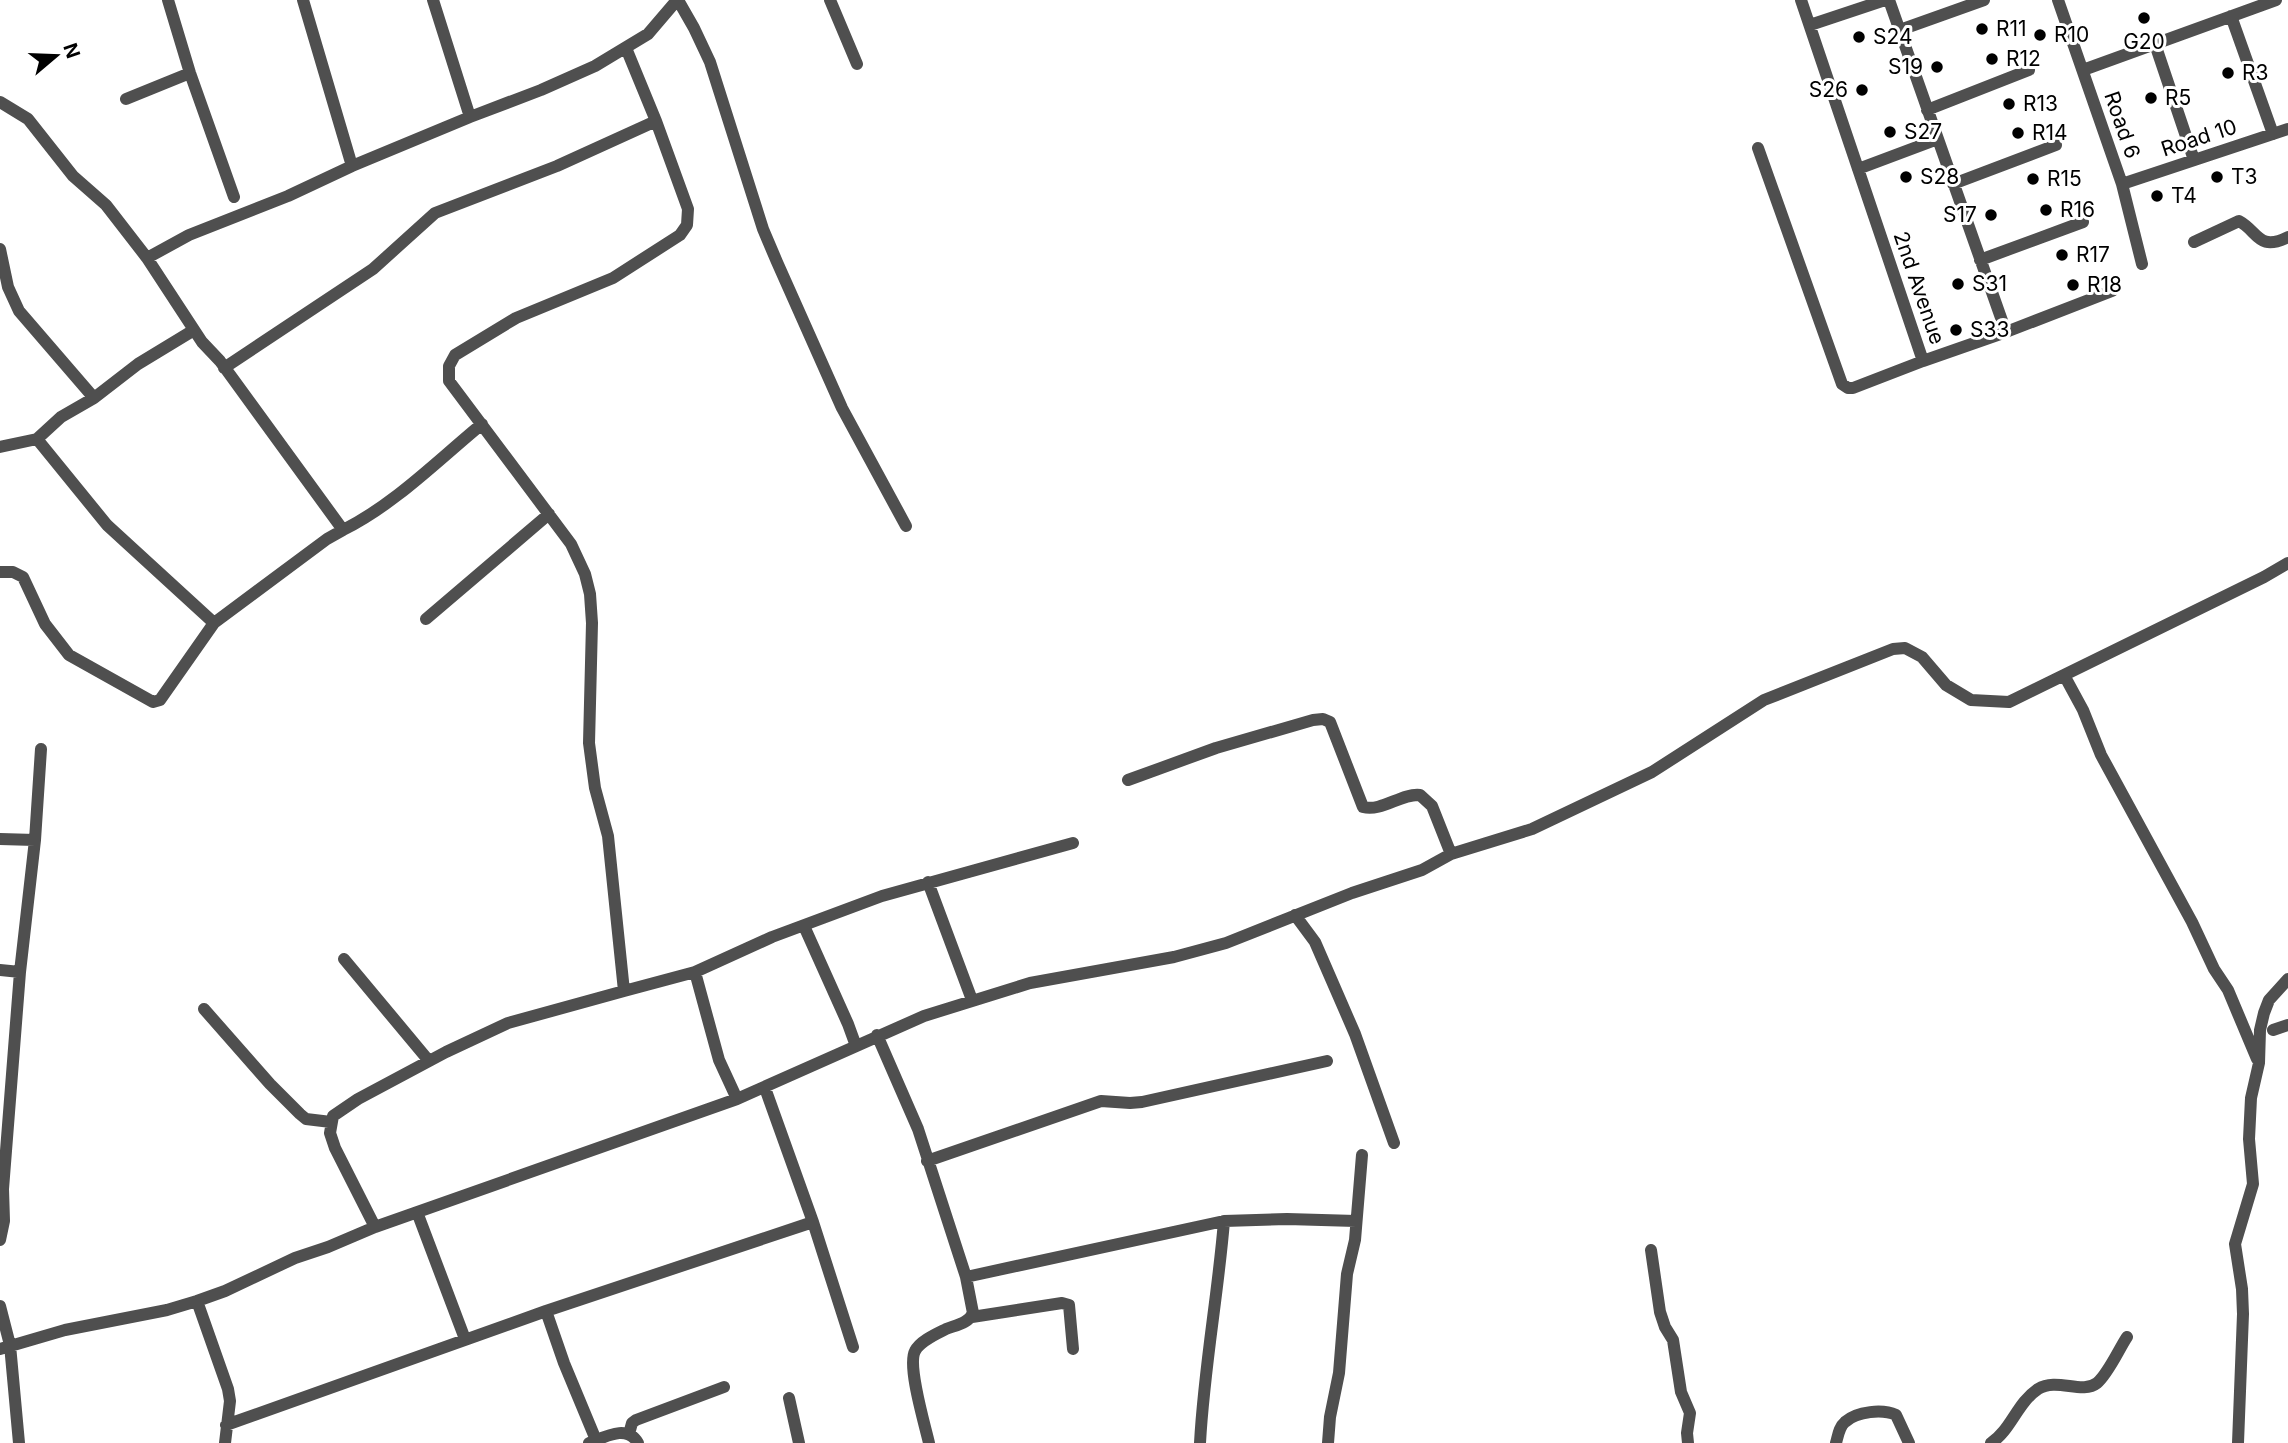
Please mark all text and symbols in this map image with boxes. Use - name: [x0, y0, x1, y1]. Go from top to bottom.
- marker: G20: [2136, 10, 2152, 26]
- place label: R11: [1996, 16, 2027, 41]
- north arrow: [21, 21, 91, 91]
- marker: R11: [1974, 21, 1990, 37]
- place label: R10: [2054, 22, 2089, 47]
- place label: S24: [1873, 24, 1913, 49]
- marker: R10: [2032, 27, 2048, 43]
- marker: S24: [1851, 29, 1867, 45]
- place label: G20: [2123, 29, 2165, 54]
- text: N: [58, 40, 85, 61]
- place label: R12: [2006, 46, 2041, 71]
- marker: R12: [1984, 51, 2000, 67]
- place label: S19: [1888, 54, 1923, 79]
- marker: S19: [1929, 59, 1945, 75]
- place label: R3: [2242, 60, 2269, 85]
- marker: R3: [2220, 65, 2236, 81]
- place label: S26: [1809, 77, 1848, 102]
- marker: S26: [1854, 82, 1870, 98]
- place label: R5: [2165, 85, 2191, 110]
- street label: Road 6: [2099, 88, 2146, 162]
- marker: R5: [2143, 90, 2159, 106]
- place label: R13: [2023, 91, 2058, 116]
- marker: R13: [2001, 96, 2017, 112]
- street label: Road 10: [2158, 114, 2240, 162]
- place label: S27: [1904, 119, 1942, 144]
- place label: R14: [2032, 120, 2068, 145]
- marker: S27: [1882, 124, 1898, 140]
- marker: R14: [2010, 125, 2026, 141]
- place label: S28: [1920, 164, 1959, 189]
- place label: T3: [2231, 164, 2258, 189]
- place label: R15: [2047, 166, 2082, 191]
- marker: S28: [1898, 169, 1914, 185]
- marker: T3: [2209, 169, 2225, 185]
- marker: R15: [2025, 171, 2041, 187]
- place label: T4: [2171, 183, 2197, 208]
- marker: T4: [2149, 188, 2165, 204]
- place label: R16: [2060, 197, 2095, 222]
- place label: S17: [1943, 202, 1977, 227]
- marker: R16: [2038, 202, 2054, 218]
- marker: S17: [1983, 207, 1999, 223]
- street label: 2nd Avenue: [1888, 228, 1950, 348]
- place label: R17: [2076, 242, 2110, 267]
- marker: R17: [2054, 247, 2070, 263]
- place label: S31: [1972, 271, 2007, 296]
- place label: R18: [2087, 272, 2122, 297]
- marker: S31: [1950, 276, 1966, 292]
- marker: R18: [2065, 277, 2081, 293]
- place label: S33: [1970, 317, 2009, 342]
- marker: S33: [1948, 322, 1964, 338]

